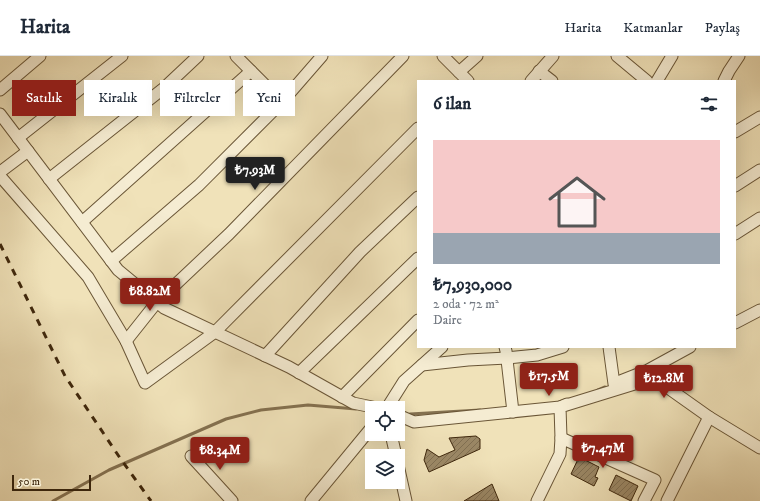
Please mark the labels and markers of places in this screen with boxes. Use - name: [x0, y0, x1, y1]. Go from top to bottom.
- pin: ₺7.93M: [222, 157, 288, 191]
- pin: ₺8.82M: [117, 278, 183, 312]
- pin: ₺17.5M: [516, 363, 582, 397]
- pin: ₺12.8M: [631, 365, 697, 399]
- pin: ₺7.47M: [570, 435, 636, 469]
- pin: ₺8.34M: [187, 437, 253, 471]

